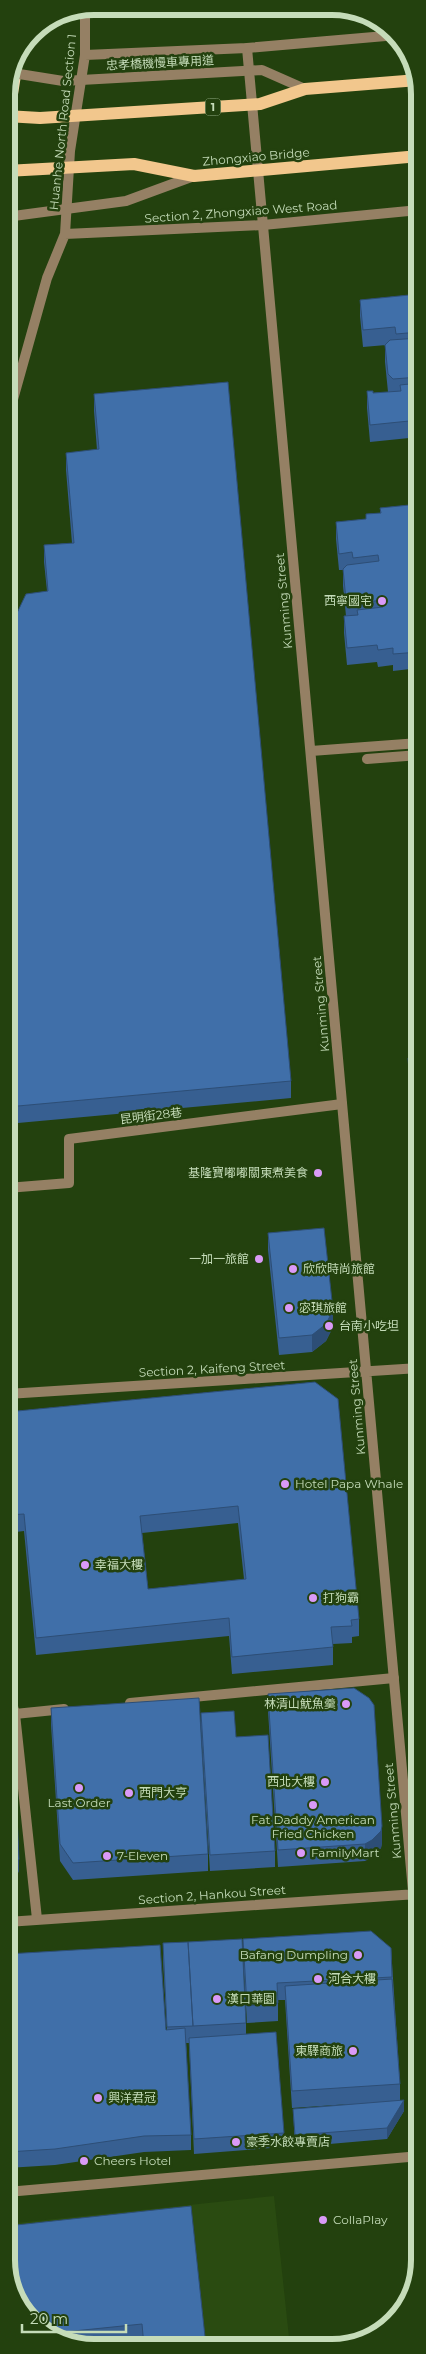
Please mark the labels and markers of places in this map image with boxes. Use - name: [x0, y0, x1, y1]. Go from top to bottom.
- place label: 西寧國宅: [324, 593, 372, 608]
- marker: 西寧國宅: [376, 595, 388, 607]
- place label: 基隆寶嘟嘟關東煮美食: [188, 1165, 308, 1180]
- marker: 基隆寶嘟嘟關東煮美食: [312, 1167, 324, 1179]
- place label: 一加一旅館: [189, 1251, 249, 1266]
- marker: 一加一旅館: [253, 1253, 265, 1265]
- place label: 欣欣時尚旅館: [303, 1261, 375, 1276]
- marker: 欣欣時尚旅館: [287, 1263, 299, 1275]
- place label: 宓琪旅館: [299, 1300, 347, 1315]
- marker: 宓琪旅館: [283, 1302, 295, 1314]
- place label: 台南小吃坦: [339, 1318, 399, 1333]
- marker: 台南小吃坦: [323, 1320, 335, 1332]
- place label: Hotel Papa Whale: [295, 1476, 403, 1491]
- marker: Hotel Papa Whale: [279, 1478, 291, 1490]
- place label: 幸福大樓: [95, 1557, 143, 1572]
- marker: 幸福大樓: [79, 1559, 91, 1571]
- place label: 打狗霸: [323, 1590, 359, 1605]
- marker: 打狗霸: [307, 1592, 319, 1604]
- place label: 林清山魷魚羹: [264, 1696, 336, 1711]
- marker: 林清山魷魚羹: [340, 1698, 352, 1710]
- place label: 西北大樓: [267, 1774, 315, 1789]
- marker: 西北大樓: [319, 1776, 331, 1788]
- marker: Last Order: [73, 1782, 85, 1794]
- place label: 西門大亨: [139, 1785, 187, 1800]
- marker: 西門大亨: [123, 1787, 135, 1799]
- place label: Last Order: [48, 1795, 111, 1810]
- marker: Fat Daddy American Fried Chicken: [307, 1799, 319, 1811]
- place label: Fat Daddy American Fried Chicken: [251, 1812, 375, 1841]
- place label: FamilyMart: [311, 1845, 380, 1860]
- marker: FamilyMart: [295, 1847, 307, 1859]
- place label: 7-Eleven: [117, 1848, 168, 1863]
- marker: 7-Eleven: [101, 1850, 113, 1862]
- place label: Bafang Dumpling: [240, 1947, 348, 1962]
- marker: Bafang Dumpling: [352, 1949, 364, 1961]
- place label: 河合大樓: [328, 1971, 376, 1986]
- marker: 河合大樓: [312, 1973, 324, 1985]
- place label: 漢口華園: [227, 1991, 275, 2006]
- marker: 漢口華園: [211, 1993, 223, 2005]
- place label: 東驛商旅: [295, 2043, 343, 2058]
- marker: 東驛商旅: [347, 2045, 359, 2057]
- place label: 興洋君冠: [108, 2090, 156, 2105]
- marker: 興洋君冠: [92, 2092, 104, 2104]
- place label: 豪季水餃專賣店: [246, 2134, 330, 2149]
- marker: 豪季水餃專賣店: [230, 2136, 242, 2148]
- place label: Cheers Hotel: [94, 2153, 171, 2168]
- marker: Cheers Hotel: [78, 2155, 90, 2167]
- place label: CollaPlay: [333, 2212, 388, 2227]
- marker: CollaPlay: [317, 2214, 329, 2226]

